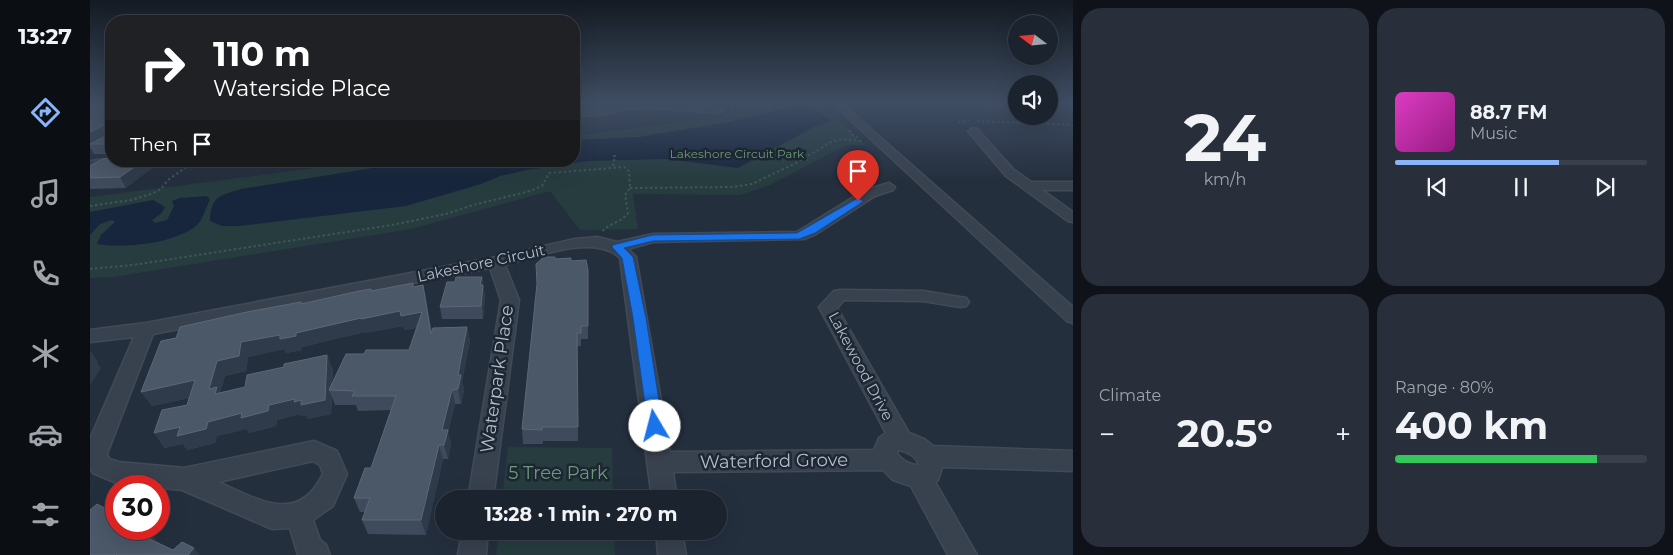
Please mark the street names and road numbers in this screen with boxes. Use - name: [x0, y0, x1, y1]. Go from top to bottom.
- street label: Lakeshore Circuit: [415, 240, 547, 286]
- street label: Waterpark Place: [476, 304, 518, 454]
- street label: Lakewood Drive: [824, 308, 898, 424]
- street label: Waterford Grove: [700, 449, 848, 473]

